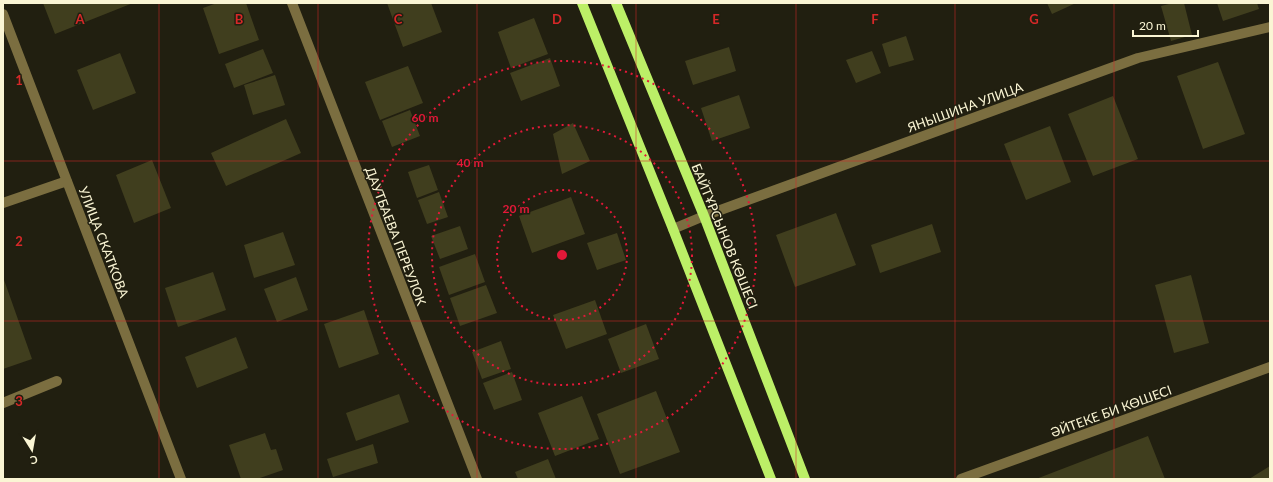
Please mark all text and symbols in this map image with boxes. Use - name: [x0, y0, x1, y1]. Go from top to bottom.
- text: A: [74, 11, 85, 27]
- text: B: [235, 11, 244, 27]
- text: C: [394, 11, 403, 27]
- text: D: [552, 11, 562, 27]
- text: E: [712, 11, 720, 27]
- text: F: [871, 11, 879, 27]
- text: G: [1029, 11, 1039, 27]
- scale bar: [1133, 12, 1198, 38]
- text: 20 m: [1139, 18, 1166, 33]
- text: 1: [15, 72, 23, 88]
- street label: ЯНЫШИНА УЛИЦА: [904, 79, 1025, 136]
- text: 60 m: [412, 110, 438, 125]
- text: 40 m: [457, 155, 483, 170]
- street label: БАЙТҰРСЫНОВ КӨШЕСІ: [689, 161, 761, 311]
- street label: ДАУТБАЕВА ПЕРЕУЛОК: [362, 164, 430, 308]
- street label: УЛИЦА СКАТКОВА: [75, 184, 133, 300]
- text: 20 m: [503, 201, 529, 216]
- text: 2: [15, 233, 23, 249]
- centre of rings: [555, 248, 569, 262]
- street label: ӘЙТЕКЕ БИ КӨШЕСІ: [1048, 382, 1174, 440]
- text: 3: [15, 393, 23, 409]
- north arrow: [12, 430, 52, 470]
- text: С: [28, 453, 39, 468]

